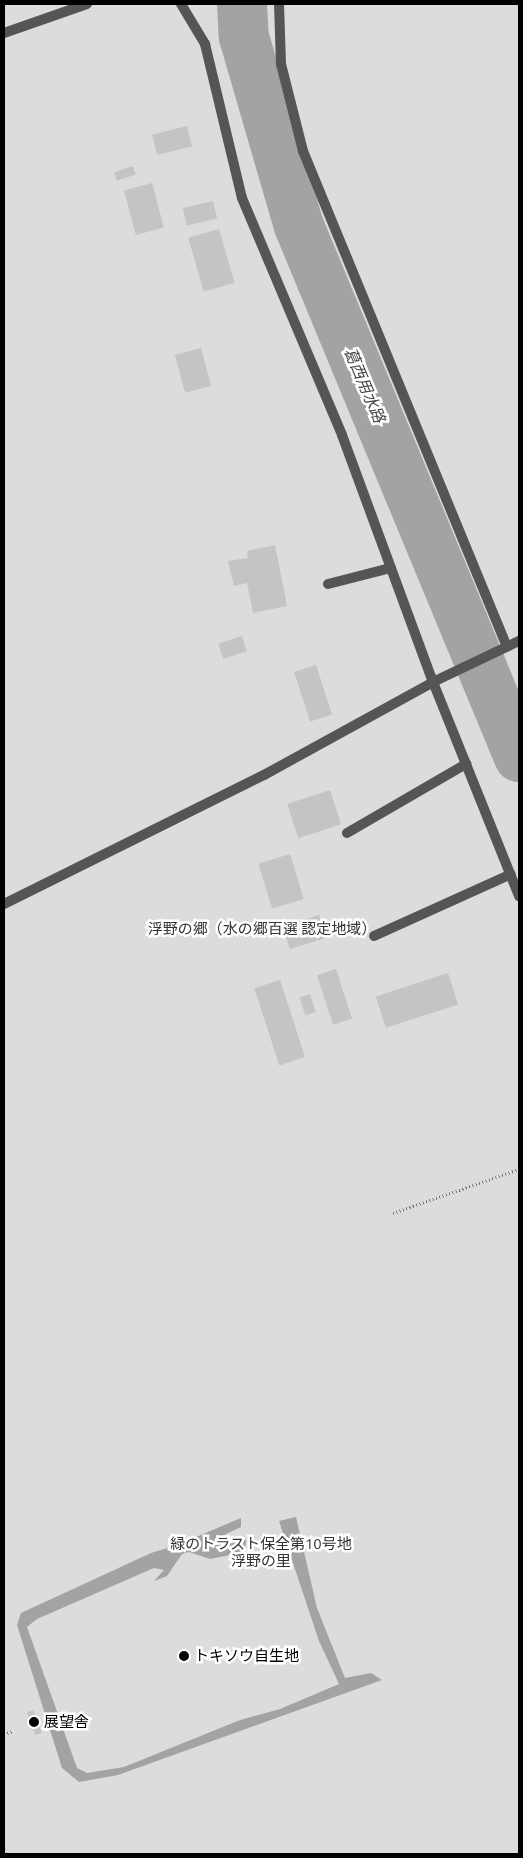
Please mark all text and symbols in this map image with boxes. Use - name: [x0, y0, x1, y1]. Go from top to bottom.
- water label: 葛西用水路: [341, 344, 389, 426]
- park label: 浮野の郷（水の郷百選 認定地域）: [148, 920, 376, 938]
- park label: 緑のトラスト保全第10号地 浮野の里: [170, 1534, 352, 1569]
- place label: トキソウ自生地: [194, 1647, 299, 1665]
- marker: トキソウ自生地: [178, 1650, 190, 1662]
- place label: 展望舎: [44, 1713, 89, 1731]
- marker: 展望舎: [28, 1716, 40, 1728]

